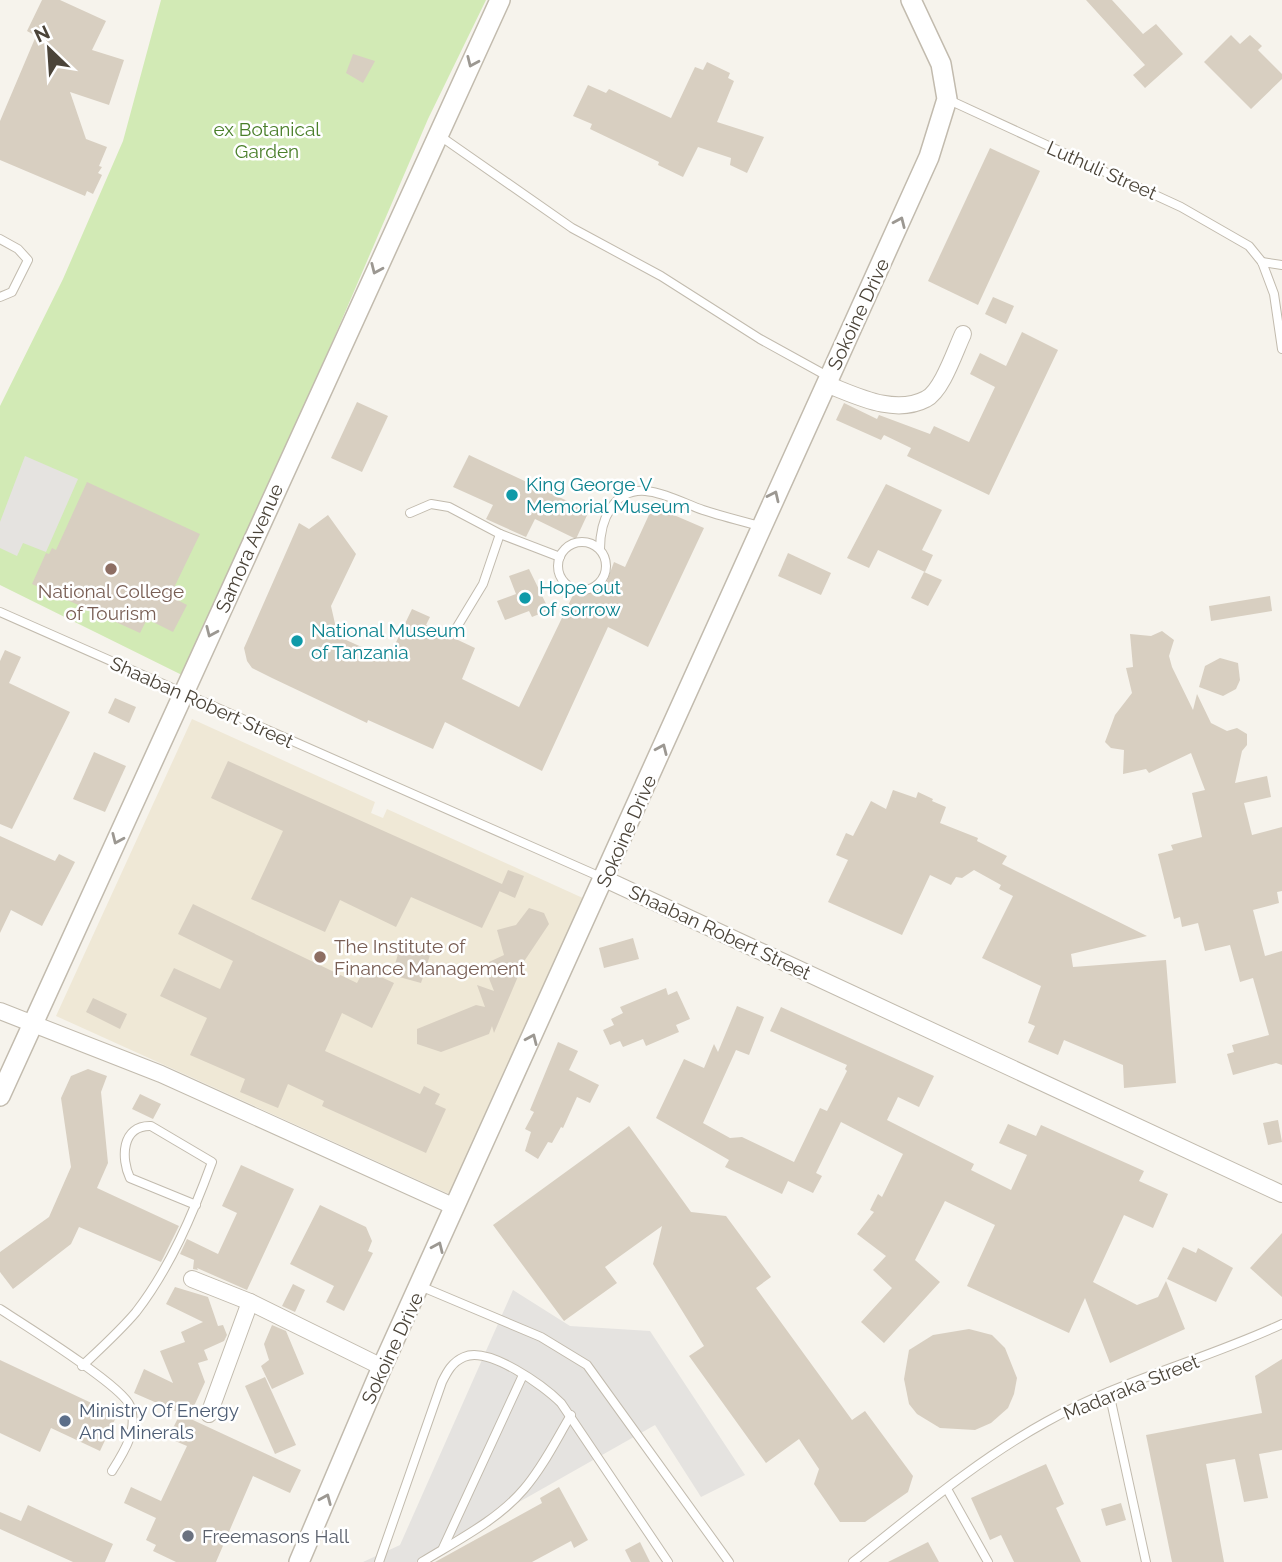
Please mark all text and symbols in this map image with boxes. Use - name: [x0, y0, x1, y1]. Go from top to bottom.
- north arrow: [14, 14, 84, 84]
- text: N: [31, 21, 53, 47]
- one-way arrow: [466, 55, 480, 67]
- park label: ex Botanical Garden: [214, 118, 321, 162]
- street label: Luthuli Street: [1044, 136, 1161, 204]
- one-way arrow: [892, 217, 906, 230]
- street label: Sokoine Drive: [823, 255, 893, 373]
- one-way arrow: [370, 262, 384, 274]
- place label: King George V Memorial Museum: [526, 473, 690, 517]
- street label: Samora Avenue: [211, 480, 287, 616]
- marker: King George V Memorial Museum: [504, 487, 520, 503]
- one-way arrow: [766, 491, 780, 503]
- marker: National College of Tourism: [103, 561, 119, 577]
- place label: Hope out of sorrow: [539, 576, 621, 620]
- place label: National College of Tourism: [38, 580, 184, 624]
- marker: Hope out of sorrow: [517, 590, 533, 606]
- place label: National Museum of Tanzania: [311, 619, 466, 663]
- one-way arrow: [205, 625, 219, 637]
- marker: National Museum of Tanzania: [289, 633, 305, 649]
- street label: Shaaban Robert Street: [107, 652, 298, 753]
- one-way arrow: [654, 744, 668, 756]
- street label: Sokoine Drive: [591, 772, 661, 890]
- one-way arrow: [111, 832, 125, 844]
- street label: Shaaban Robert Street: [626, 880, 815, 984]
- place label: The Institute of Finance Management: [334, 935, 526, 979]
- marker: The Institute of Finance Management: [312, 949, 328, 965]
- one-way arrow: [524, 1034, 538, 1046]
- one-way arrow: [430, 1241, 444, 1254]
- street label: Sokoine Drive: [357, 1289, 427, 1407]
- street label: Madaraka Street: [1060, 1350, 1202, 1424]
- place label: Ministry Of Energy And Minerals: [79, 1399, 239, 1443]
- marker: Ministry Of Energy And Minerals: [57, 1413, 73, 1429]
- one-way arrow: [318, 1494, 332, 1506]
- place label: Freemasons Hall: [202, 1525, 350, 1547]
- marker: Freemasons Hall: [180, 1528, 196, 1544]

